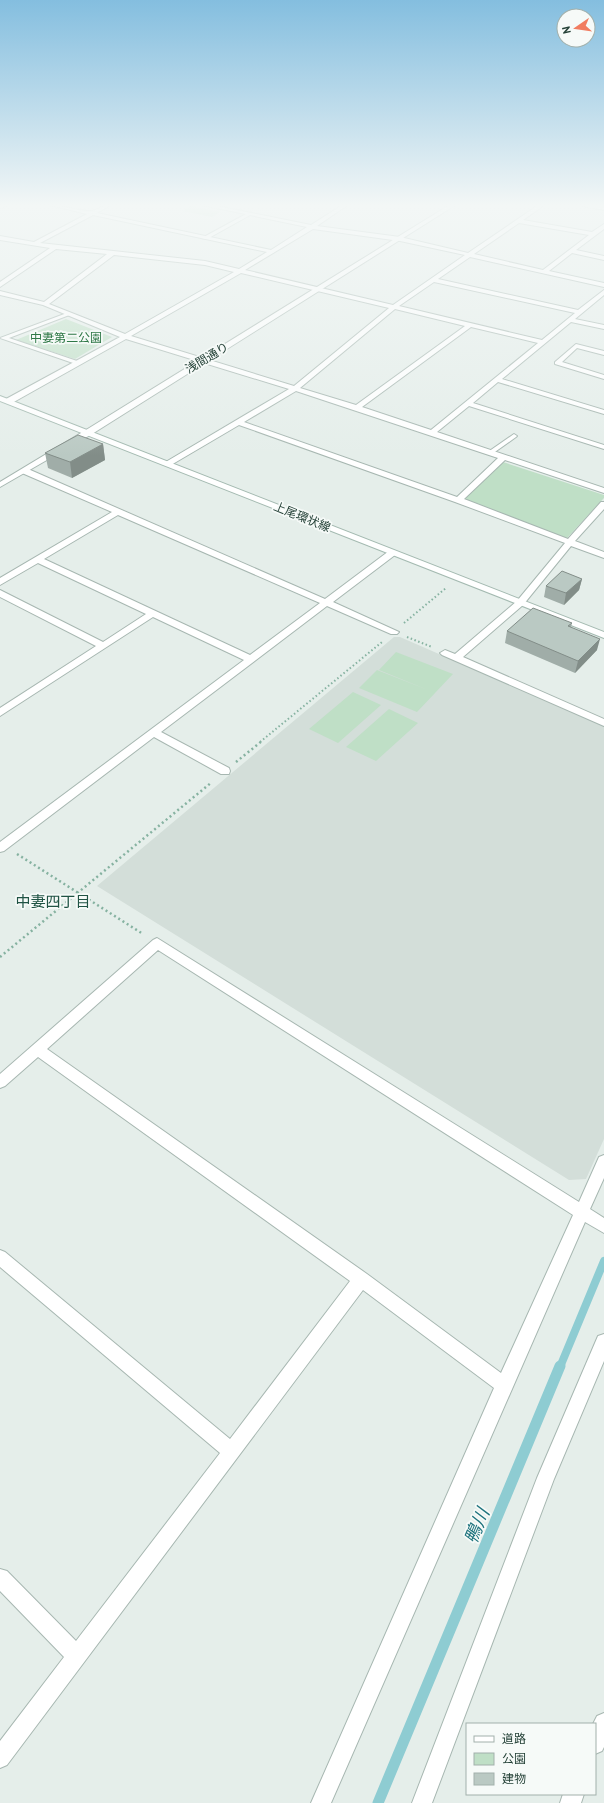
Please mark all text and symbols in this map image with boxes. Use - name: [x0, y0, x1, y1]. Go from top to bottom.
- north arrow: [556, 8, 596, 48]
- text: N: [559, 25, 574, 35]
- park label: 中妻第二公園: [30, 330, 102, 345]
- street label: 浅間通り: [182, 339, 231, 376]
- street label: 上尾環状線: [272, 498, 333, 535]
- district label: 中妻四丁目: [15, 892, 91, 911]
- water label: 鴨川: [459, 1503, 495, 1547]
- legend: [466, 1723, 596, 1795]
- text: 道路: [502, 1731, 526, 1746]
- text: 公園: [502, 1751, 526, 1766]
- text: 建物: [502, 1771, 526, 1786]

